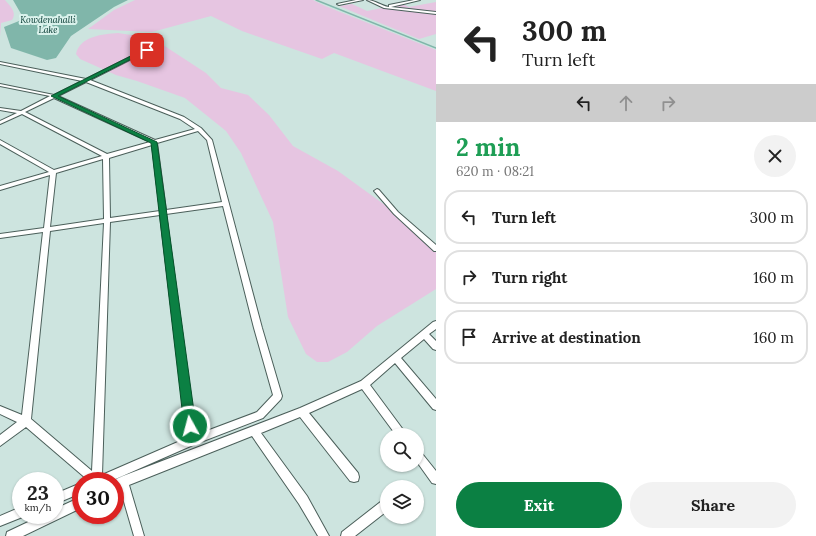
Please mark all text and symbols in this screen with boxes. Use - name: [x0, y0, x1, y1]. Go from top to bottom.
- text: 300 m: [522, 13, 606, 49]
- water label: Kowdenahalli Lake: [20, 14, 76, 35]
- icon: left: [456, 16, 508, 68]
- pin: [130, 33, 164, 67]
- icon: arrive: [136, 39, 158, 61]
- text: Turn left: [522, 48, 595, 71]
- icon: left: [573, 92, 595, 114]
- icon: ahead: [615, 92, 637, 114]
- icon: right: [657, 92, 679, 114]
- text: 2 min: [456, 132, 520, 163]
- button: close: [754, 135, 796, 177]
- text: 620 m · 08:21: [456, 163, 534, 180]
- icon: left: [458, 206, 480, 228]
- text: Turn left: [492, 208, 556, 227]
- text: 300 m: [750, 208, 794, 227]
- icon: right: [458, 266, 480, 288]
- text: Turn right: [492, 268, 568, 287]
- text: 160 m: [753, 268, 794, 287]
- icon: arrive: [458, 326, 480, 348]
- text: Arrive at destination: [492, 328, 641, 347]
- text: 160 m: [753, 328, 794, 347]
- position arrow: [169, 405, 211, 447]
- map controls: [380, 428, 424, 524]
- button: search: [380, 428, 424, 472]
- speed limit sign: 30: [72, 472, 124, 524]
- text: 23: [27, 480, 49, 505]
- button: layers: [380, 480, 424, 524]
- button: Exit: [456, 482, 622, 528]
- button: Share: [630, 482, 796, 528]
- text: km/h: [24, 501, 52, 514]

